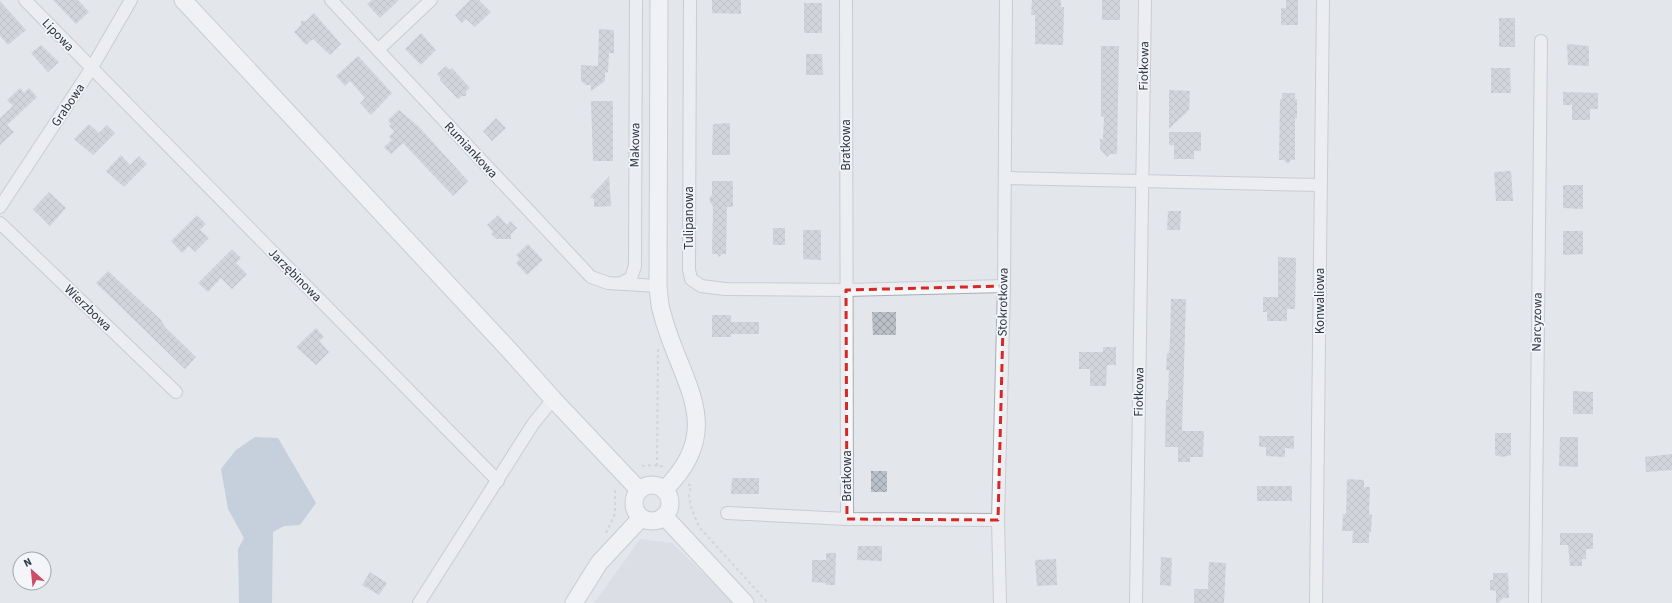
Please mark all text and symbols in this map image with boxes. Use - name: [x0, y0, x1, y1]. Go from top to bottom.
- street label: Lipowa: [38, 15, 78, 55]
- street label: Fiołkowa: [1135, 41, 1153, 91]
- street label: Grabowa: [47, 80, 89, 130]
- street label: Rumiankowa: [440, 118, 502, 182]
- street label: Bratkowa: [837, 119, 855, 171]
- street label: Makowa: [626, 122, 644, 168]
- street label: Tulipanowa: [680, 186, 698, 250]
- street label: Jarzębinowa: [264, 244, 326, 306]
- street label: Stokrotkowa: [993, 267, 1013, 337]
- street label: Konwaliowa: [1311, 268, 1329, 334]
- street label: Wierzbowa: [60, 281, 116, 335]
- street label: Narcyzowa: [1527, 292, 1547, 352]
- street label: Fiołkowa: [1130, 367, 1148, 417]
- street label: Bratkowa: [838, 450, 856, 502]
- north arrow: [12, 551, 52, 591]
- text: N: [21, 554, 34, 571]

